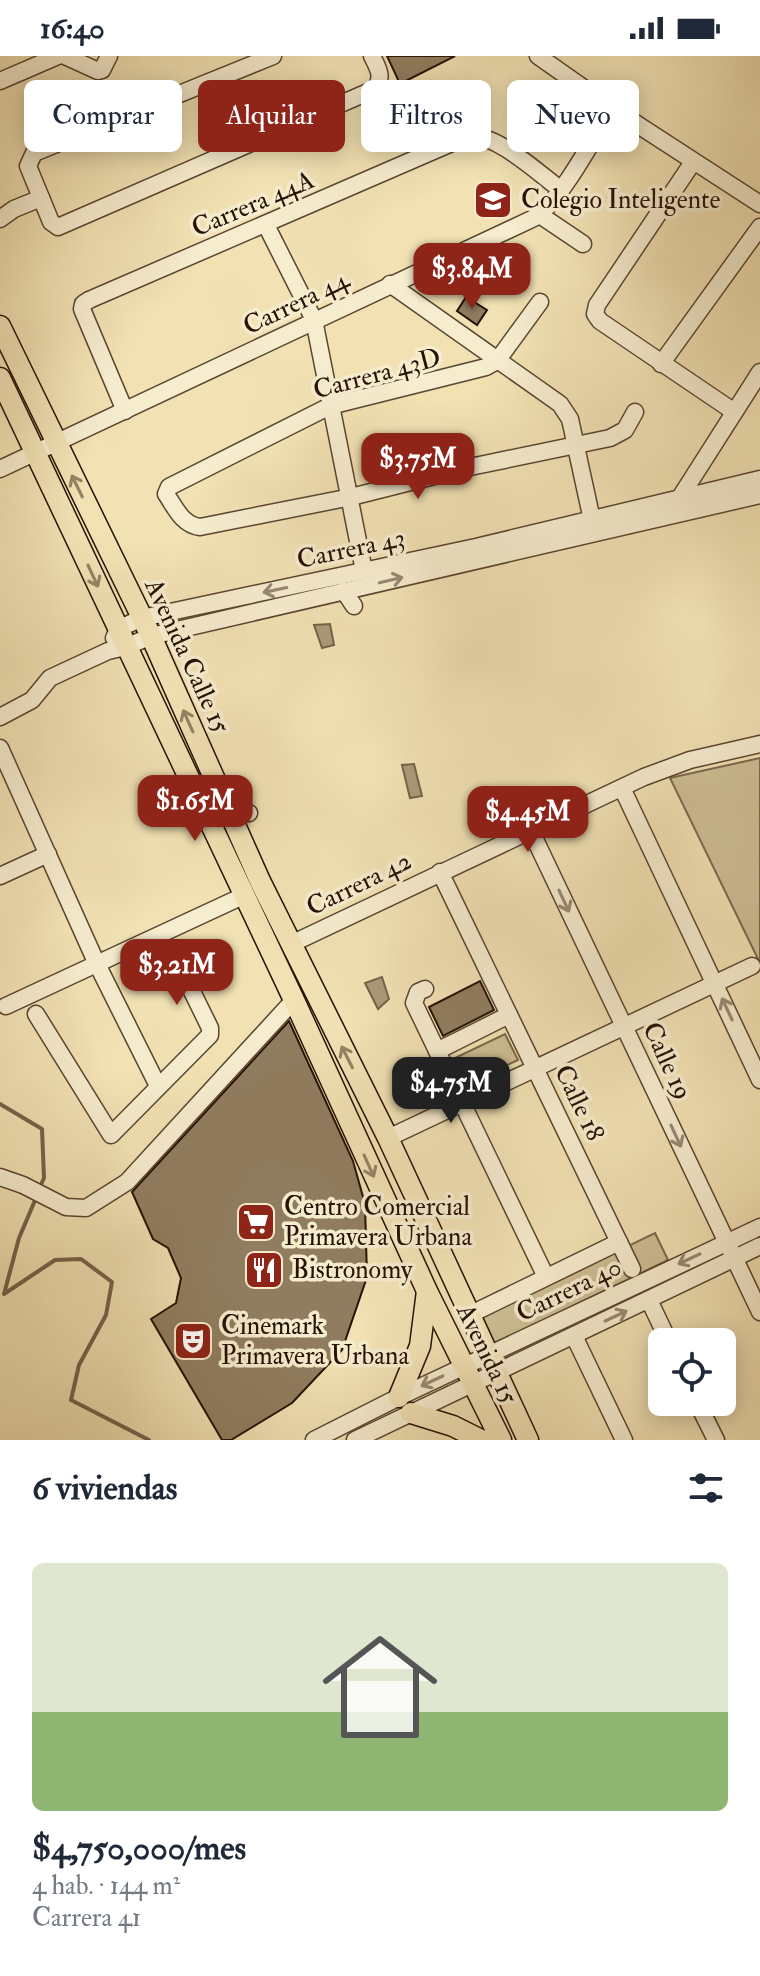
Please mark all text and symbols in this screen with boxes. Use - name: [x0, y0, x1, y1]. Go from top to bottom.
- text: 16:40: [40, 10, 105, 47]
- chip: Comprar: [24, 80, 182, 152]
- chip: Alquilar: [198, 80, 345, 152]
- chip: Filtros: [361, 80, 491, 152]
- chip: Nuevo: [507, 80, 639, 152]
- street label: Carrera 44A: [187, 164, 320, 244]
- school or university icon: Colegio Inteligente: [472, 179, 514, 221]
- place label: Colegio Inteligente: [521, 184, 720, 216]
- pin: $3.84M: [407, 243, 537, 311]
- text: $3.84M: [431, 253, 513, 285]
- street label: Carrera 44: [238, 263, 355, 342]
- street label: Carrera 43D: [310, 342, 444, 406]
- pin: $3.75M: [353, 433, 483, 501]
- text: $3.75M: [379, 443, 457, 475]
- one-way arrow: [68, 475, 84, 499]
- street label: Carrera 43: [294, 522, 408, 576]
- one-way arrow: [86, 563, 101, 587]
- one-way arrow: [378, 572, 404, 587]
- street label: Avenida Calle 15: [137, 573, 237, 739]
- one-way arrow: [262, 583, 288, 598]
- one-way arrow: [180, 709, 195, 734]
- pin: $1.65M: [130, 775, 260, 843]
- text: $1.65M: [156, 785, 234, 817]
- pin: $4.45M: [463, 786, 593, 854]
- text: $4.45M: [485, 796, 571, 828]
- street label: Carrera 42: [301, 845, 417, 923]
- one-way arrow: [557, 889, 572, 913]
- pin: $3.21M: [112, 939, 242, 1007]
- text: $3.21M: [138, 949, 216, 981]
- one-way arrow: [719, 998, 734, 1022]
- street label: Calle 19: [635, 1017, 699, 1105]
- one-way arrow: [339, 1046, 355, 1070]
- pin: $4.75M: [386, 1057, 516, 1125]
- street label: Calle 18: [547, 1060, 611, 1146]
- text: $4.75M: [410, 1067, 492, 1099]
- one-way arrow: [669, 1123, 684, 1147]
- one-way arrow: [362, 1153, 377, 1178]
- place label: Centro Comercial Primavera Urbana: [284, 1191, 472, 1253]
- supermarket icon: Centro Comercial Primavera Urbana: [235, 1201, 277, 1243]
- restaurant icon: Bistronomy: [243, 1249, 285, 1291]
- street label: Carrera 40: [511, 1251, 627, 1329]
- one-way arrow: [677, 1252, 701, 1267]
- place label: Bistronomy: [292, 1254, 413, 1286]
- street label: Avenida 15: [449, 1298, 525, 1410]
- one-way arrow: [604, 1308, 628, 1323]
- place label: Cinemark Primavera Urbana: [221, 1310, 409, 1372]
- theatre icon: Cinemark Primavera Urbana: [172, 1320, 214, 1362]
- map controls: [648, 1328, 736, 1416]
- button: locate: [648, 1328, 736, 1416]
- one-way arrow: [420, 1375, 445, 1390]
- icon: filters: [684, 1466, 728, 1510]
- text: 6 viviendas: [32, 1467, 177, 1510]
- icon: home: [308, 1615, 452, 1759]
- text: $4,750,000/mes: [32, 1827, 246, 1870]
- text: 4 hab. · 144 m²: [32, 1870, 180, 1902]
- text: Carrera 41: [32, 1902, 141, 1934]

